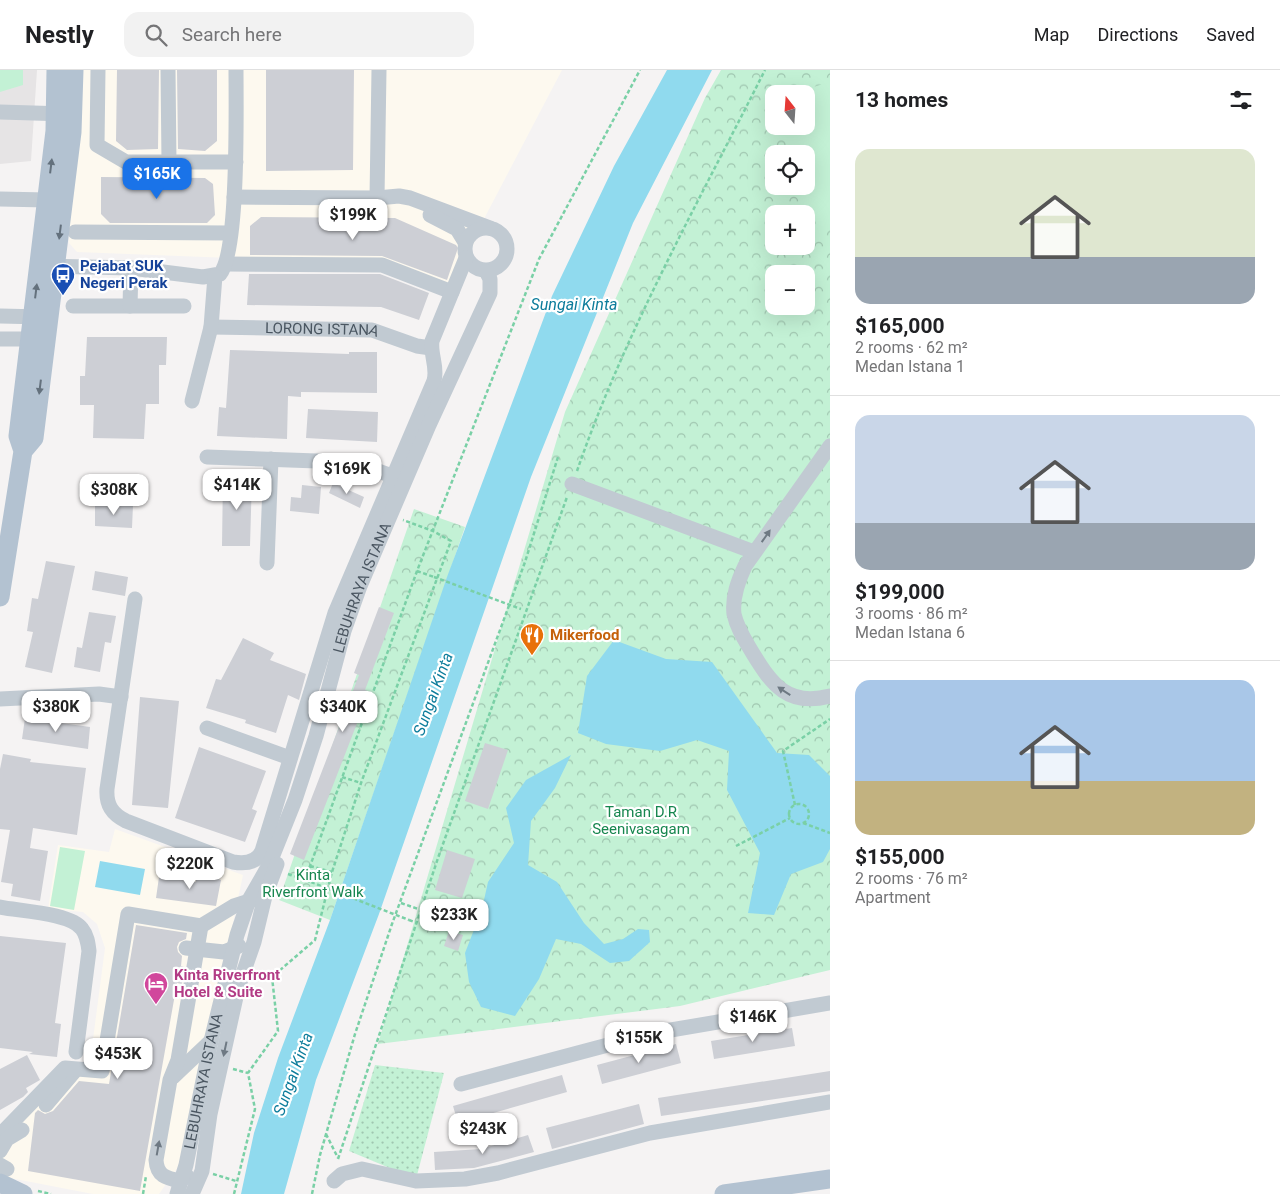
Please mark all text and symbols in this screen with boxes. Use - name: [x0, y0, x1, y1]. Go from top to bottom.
- search box: [124, 12, 474, 57]
- text: Nestly: [25, 21, 94, 49]
- icon: search: [142, 21, 170, 49]
- text: Search here: [182, 23, 282, 46]
- text: Map: [1034, 24, 1069, 45]
- text: Directions: [1097, 24, 1178, 45]
- text: Saved: [1206, 24, 1255, 45]
- north arrow: [765, 85, 815, 135]
- map controls: [765, 85, 815, 315]
- icon: filters: [1227, 86, 1255, 114]
- text: 13 homes: [855, 88, 948, 112]
- button: locate: [765, 145, 815, 195]
- one-way arrow: [47, 157, 55, 173]
- pin: $165K: [122, 158, 192, 200]
- text: $165K: [134, 164, 180, 183]
- icon: home: [1010, 182, 1100, 272]
- pin: $199K: [318, 198, 388, 241]
- text: $199K: [330, 205, 376, 224]
- button: +: [765, 205, 815, 255]
- one-way arrow: [56, 224, 64, 240]
- place label: Pejabat SUK Negeri Perak: [80, 257, 168, 292]
- bus stop icon: Pejabat SUK Negeri Perak: [50, 262, 76, 296]
- button: −: [765, 265, 815, 315]
- one-way arrow: [32, 283, 40, 299]
- water label: Sungai Kinta: [531, 295, 617, 314]
- text: $165,000: [855, 314, 945, 338]
- street label: LORONG ISTANA: [265, 319, 382, 341]
- text: 2 rooms · 62 m²: [855, 338, 968, 357]
- text: Medan Istana 1: [855, 357, 965, 376]
- one-way arrow: [36, 380, 44, 396]
- icon: home: [1010, 447, 1100, 537]
- pin: $169K: [312, 452, 382, 495]
- text: $169K: [324, 459, 370, 478]
- pin: $414K: [202, 468, 272, 511]
- pin: $308K: [79, 474, 149, 516]
- text: $414K: [214, 475, 260, 494]
- text: $308K: [91, 480, 137, 499]
- street label: LEBUHRAYA ISTANA: [329, 520, 395, 655]
- one-way arrow: [761, 529, 771, 543]
- text: $199,000: [855, 580, 945, 604]
- text: 3 rooms · 86 m²: [855, 604, 968, 623]
- restaurant icon: Mikerfood: [519, 622, 545, 656]
- text: Medan Istana 6: [855, 623, 965, 642]
- place label: Mikerfood: [550, 626, 619, 644]
- water label: Sungai Kinta: [409, 650, 457, 738]
- one-way arrow: [777, 686, 790, 695]
- pin: $380K: [21, 690, 91, 733]
- pin: $340K: [308, 690, 378, 733]
- text: $380K: [33, 697, 79, 716]
- text: $340K: [320, 697, 366, 716]
- icon: home: [1010, 712, 1100, 802]
- park label: Taman D.R Seenivasagam: [592, 803, 690, 838]
- text: $155,000: [855, 845, 945, 869]
- pin: $220K: [155, 848, 225, 890]
- text: $220K: [167, 854, 213, 873]
- park label: Kinta Riverfront Walk: [262, 866, 364, 901]
- text: 2 rooms · 76 m²: [855, 869, 968, 888]
- text: Apartment: [855, 888, 931, 907]
- pin: $233K: [419, 898, 489, 941]
- text: $233K: [431, 905, 477, 924]
- place label: Kinta Riverfront Hotel & Suite: [174, 966, 280, 1001]
- hotel icon: Kinta Riverfront Hotel & Suite: [143, 971, 169, 1005]
- pin: $146K: [718, 1000, 788, 1043]
- text: $146K: [730, 1007, 776, 1026]
- street label: LEBUHRAYA ISTANA: [180, 1011, 227, 1151]
- pin: $155K: [604, 1022, 674, 1064]
- text: $155K: [616, 1028, 662, 1047]
- water label: Sungai Kinta: [269, 1030, 317, 1118]
- pin: $453K: [83, 1038, 153, 1080]
- one-way arrow: [221, 1041, 229, 1056]
- text: $453K: [95, 1044, 141, 1063]
- pin: $243K: [448, 1112, 518, 1155]
- text: $243K: [460, 1119, 506, 1138]
- one-way arrow: [155, 1140, 163, 1156]

